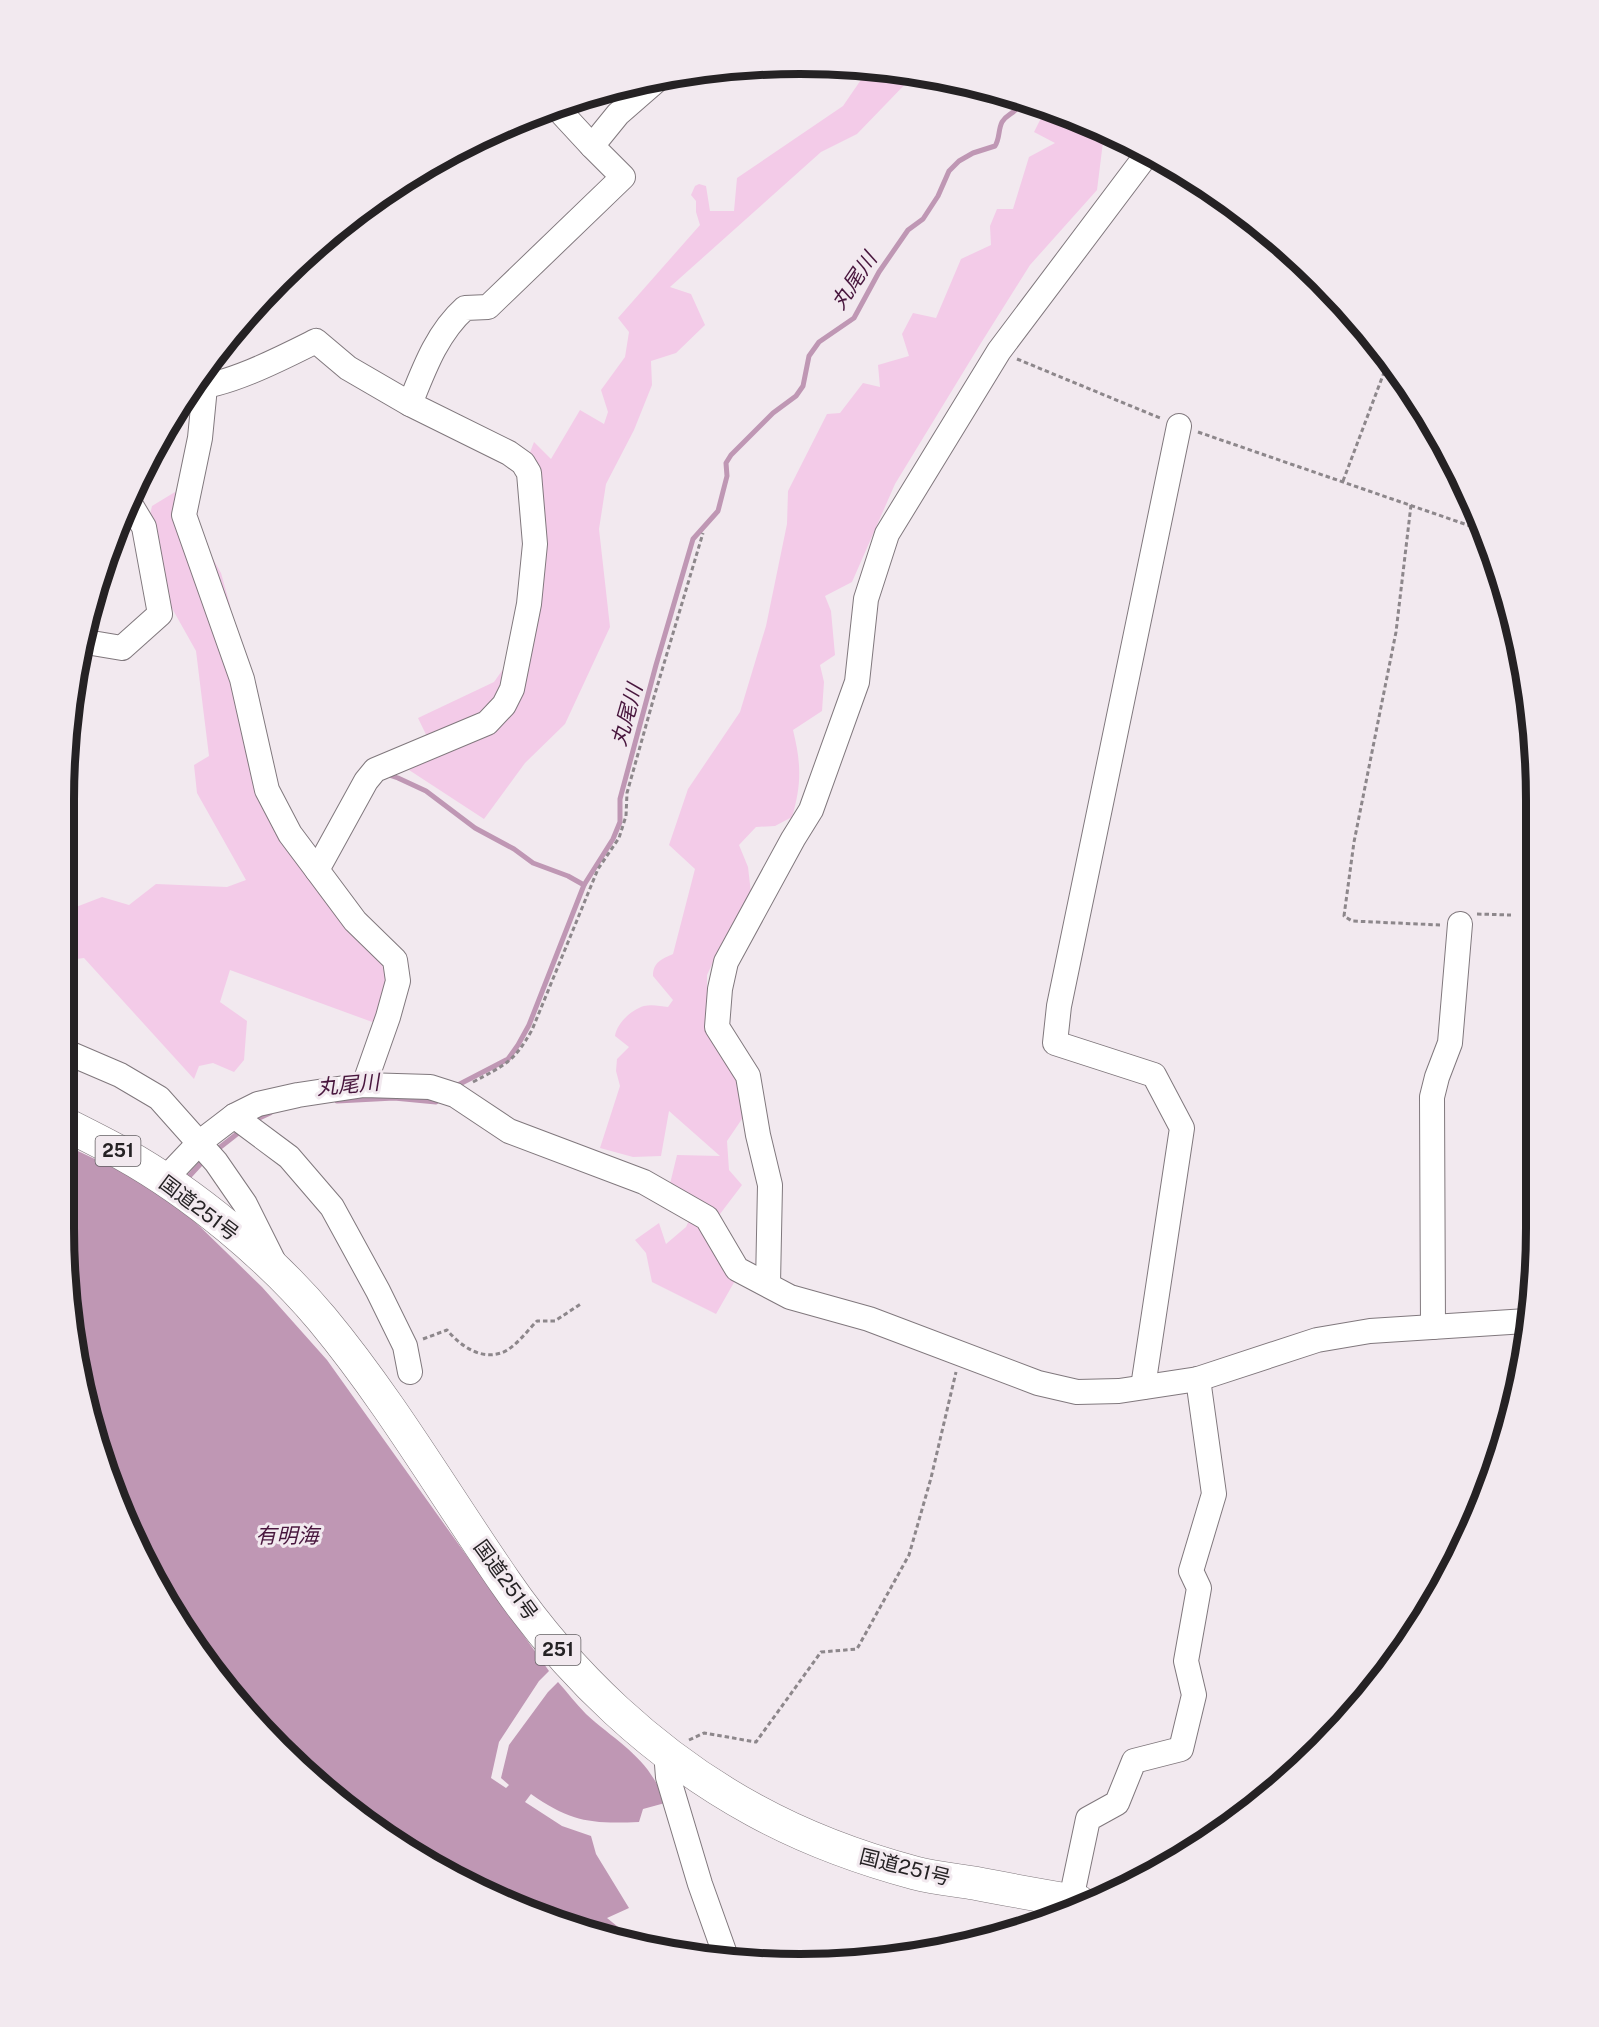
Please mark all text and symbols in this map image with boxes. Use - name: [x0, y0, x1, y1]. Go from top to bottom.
- water label: 丸尾川: [826, 246, 883, 314]
- water label: 丸尾川: [606, 679, 648, 749]
- water label: 丸尾川: [315, 1069, 382, 1100]
- road number: 251: [96, 1136, 140, 1166]
- street label: 国道251号: [155, 1170, 243, 1246]
- water label: 有明海: [256, 1523, 321, 1548]
- street label: 国道251号: [469, 1535, 543, 1625]
- road number: 251: [536, 1635, 580, 1665]
- street label: 国道251号: [857, 1844, 953, 1890]

